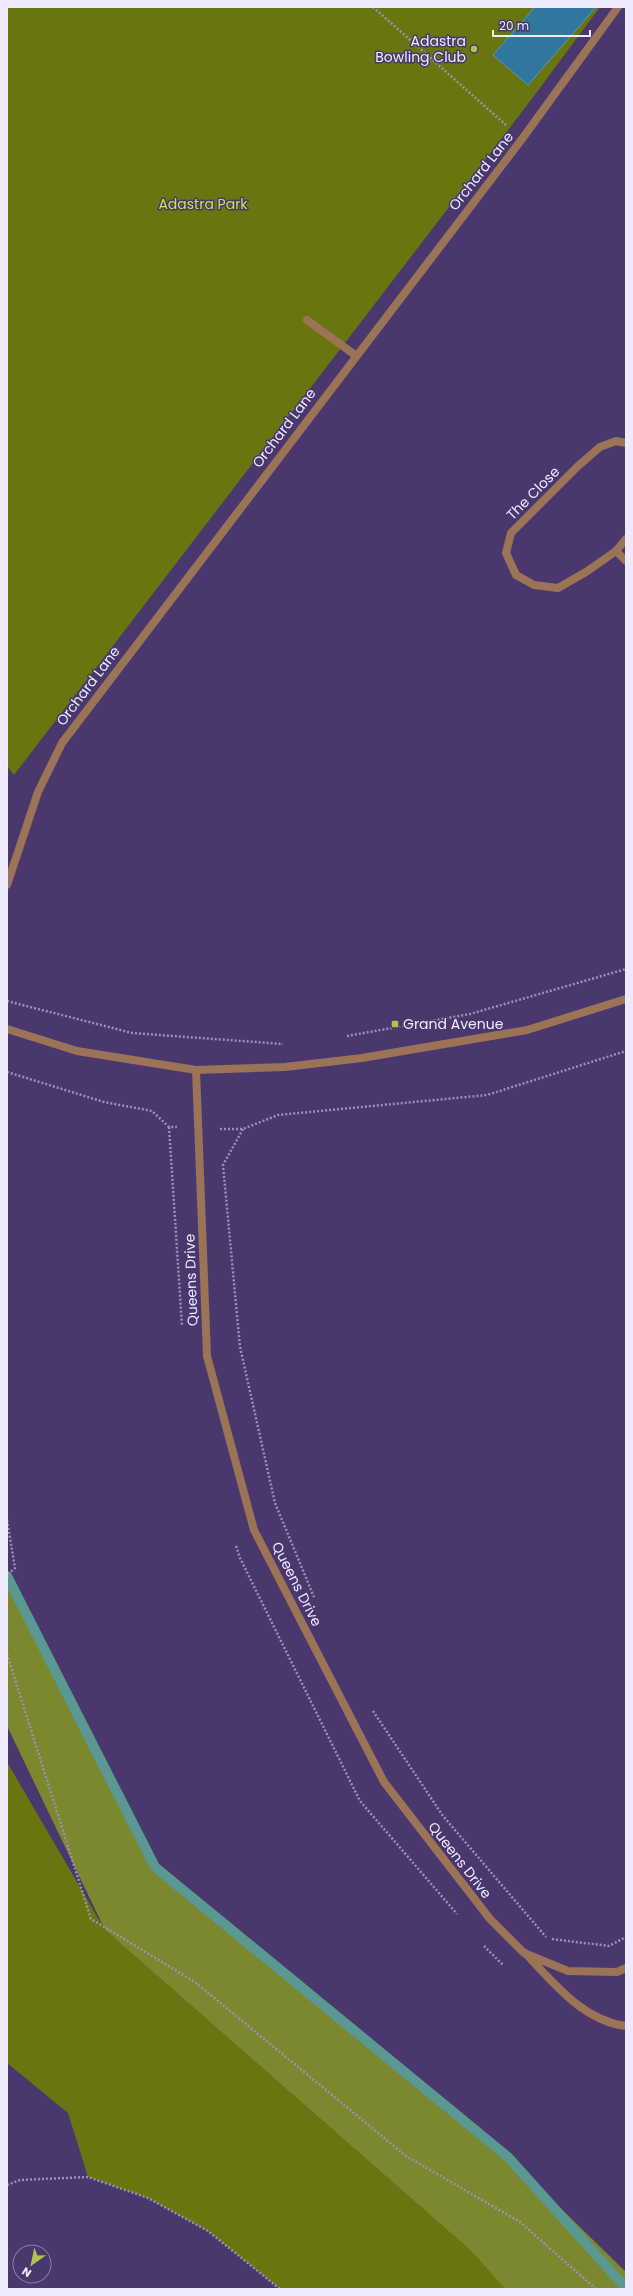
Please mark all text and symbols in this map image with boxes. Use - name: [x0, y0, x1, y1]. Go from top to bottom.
- scale bar: [493, 12, 590, 38]
- text: 20 m: [499, 17, 529, 34]
- place label: Adastra Bowling Club: [375, 31, 466, 67]
- marker: Adastra Bowling Club: [469, 44, 479, 54]
- street label: Orchard Lane: [444, 127, 518, 214]
- park label: Adastra Park: [158, 194, 248, 214]
- street label: Orchard Lane: [248, 384, 321, 472]
- street label: The Close: [502, 462, 564, 524]
- street label: Orchard Lane: [52, 642, 125, 730]
- place label: Grand Avenue: [403, 1014, 504, 1034]
- marker: Grand Avenue: [390, 1019, 400, 1029]
- street label: Queens Drive: [179, 1233, 203, 1327]
- street label: Queens Drive: [267, 1538, 327, 1630]
- street label: Queens Drive: [424, 1817, 497, 1903]
- north arrow: [12, 2244, 52, 2284]
- text: N: [19, 2263, 34, 2281]

